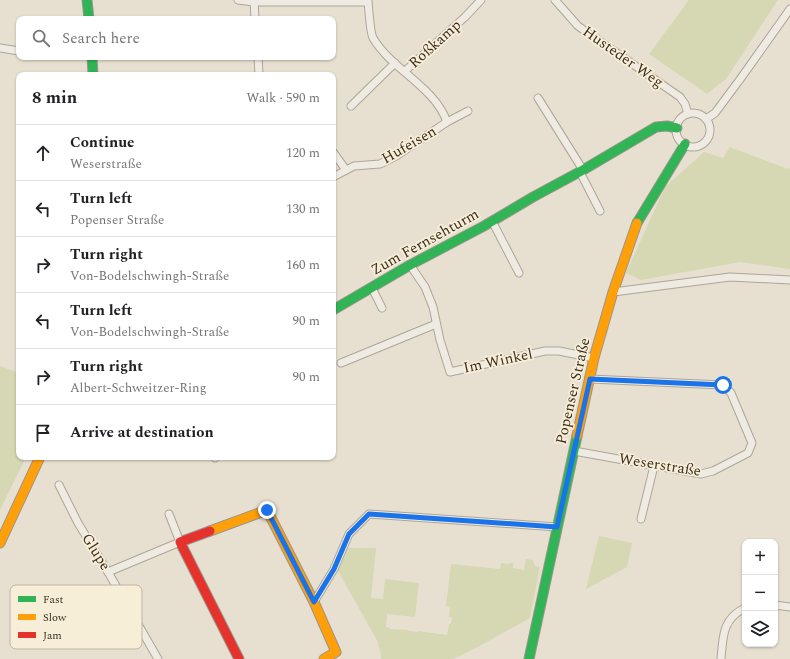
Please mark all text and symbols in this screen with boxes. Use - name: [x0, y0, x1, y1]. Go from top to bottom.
- street label: Roßkamp: [404, 14, 466, 74]
- search box: [16, 16, 336, 60]
- street label: Husteder Weg: [578, 20, 668, 94]
- icon: search: [30, 27, 52, 49]
- text: Search here: [62, 27, 140, 50]
- text: 8 min: [32, 85, 77, 111]
- text: Walk · 590 m: [246, 88, 320, 108]
- street label: Hufeisen: [377, 120, 441, 170]
- text: Continue: [70, 131, 135, 154]
- icon: ahead: [32, 142, 54, 164]
- text: 120 m: [286, 143, 320, 163]
- text: Weserstraße: [70, 154, 142, 174]
- text: Turn left: [70, 187, 132, 210]
- icon: left: [32, 198, 54, 220]
- text: 130 m: [286, 199, 320, 219]
- street label: Zum Fernsehturm: [367, 203, 483, 281]
- text: Popenser Straße: [70, 210, 164, 230]
- text: Turn right: [70, 243, 143, 266]
- icon: right: [32, 254, 54, 276]
- text: 160 m: [286, 255, 320, 275]
- text: Von-Bodelschwingh-Straße: [70, 266, 229, 286]
- text: Turn left: [70, 299, 132, 322]
- icon: left: [32, 310, 54, 332]
- text: 90 m: [293, 311, 320, 331]
- text: Von-Bodelschwingh-Straße: [70, 322, 229, 342]
- street label: Popenser Straße: [550, 335, 596, 447]
- street label: Im Winkel: [461, 342, 535, 380]
- text: Turn right: [70, 355, 143, 378]
- icon: right: [32, 366, 54, 388]
- text: 90 m: [293, 367, 320, 387]
- route start: [714, 376, 732, 394]
- text: Albert-Schweitzer-Ring: [70, 378, 207, 398]
- text: Arrive at destination: [70, 421, 214, 444]
- icon: arrive: [32, 422, 54, 444]
- street label: Weserstraße: [617, 447, 703, 483]
- route end: [258, 501, 276, 519]
- street label: Glupe: [76, 529, 116, 575]
- map controls: [742, 539, 778, 647]
- button: +: [742, 539, 778, 575]
- button: −: [742, 575, 778, 611]
- legend: [10, 585, 142, 649]
- text: Fast: [43, 591, 64, 608]
- text: Slow: [43, 609, 67, 626]
- button: layers: [742, 611, 778, 647]
- text: Jam: [43, 627, 62, 644]

